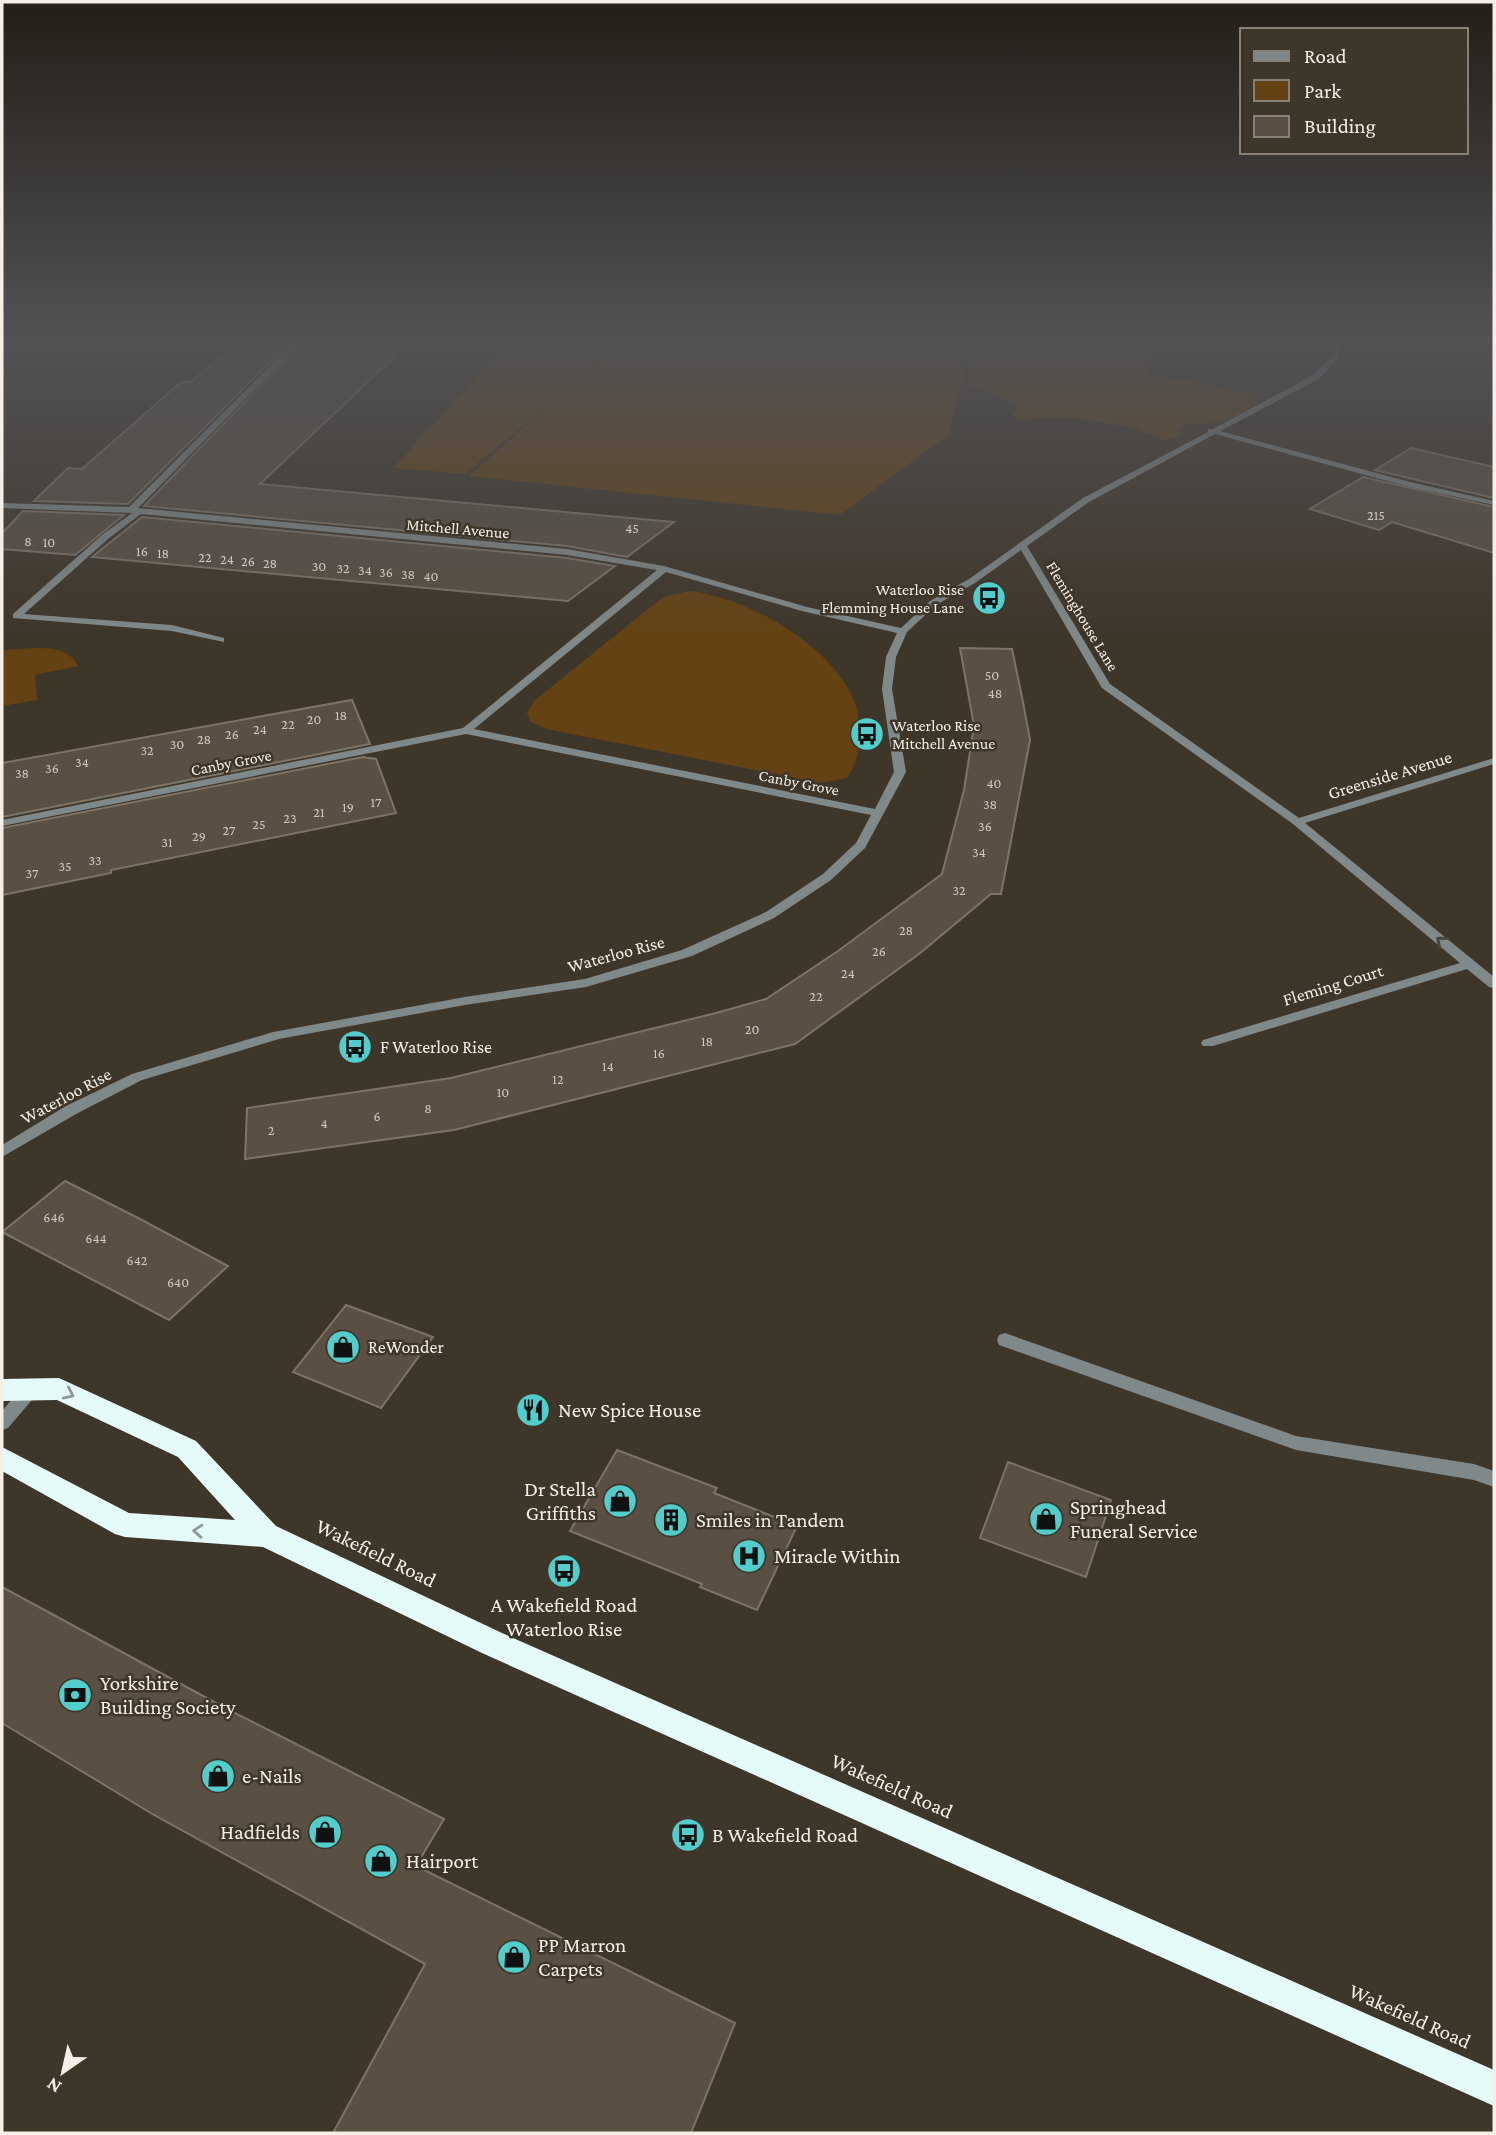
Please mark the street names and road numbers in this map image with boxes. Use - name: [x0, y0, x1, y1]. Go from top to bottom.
- street label: Mitchell Avenue: [406, 516, 510, 541]
- street label: Fleminghouse Lane: [1042, 558, 1122, 675]
- street label: Canby Grove: [189, 746, 273, 780]
- street label: Greenside Avenue: [1326, 747, 1454, 803]
- street label: Canby Grove: [757, 766, 841, 800]
- street label: Waterloo Rise: [565, 931, 667, 977]
- street label: Fleming Court: [1280, 960, 1387, 1010]
- street label: Waterloo Rise: [17, 1064, 115, 1128]
- street label: Wakefield Road: [312, 1514, 440, 1592]
- street label: Wakefield Road: [827, 1748, 957, 1824]
- street label: Wakefield Road: [1345, 1978, 1475, 2054]

